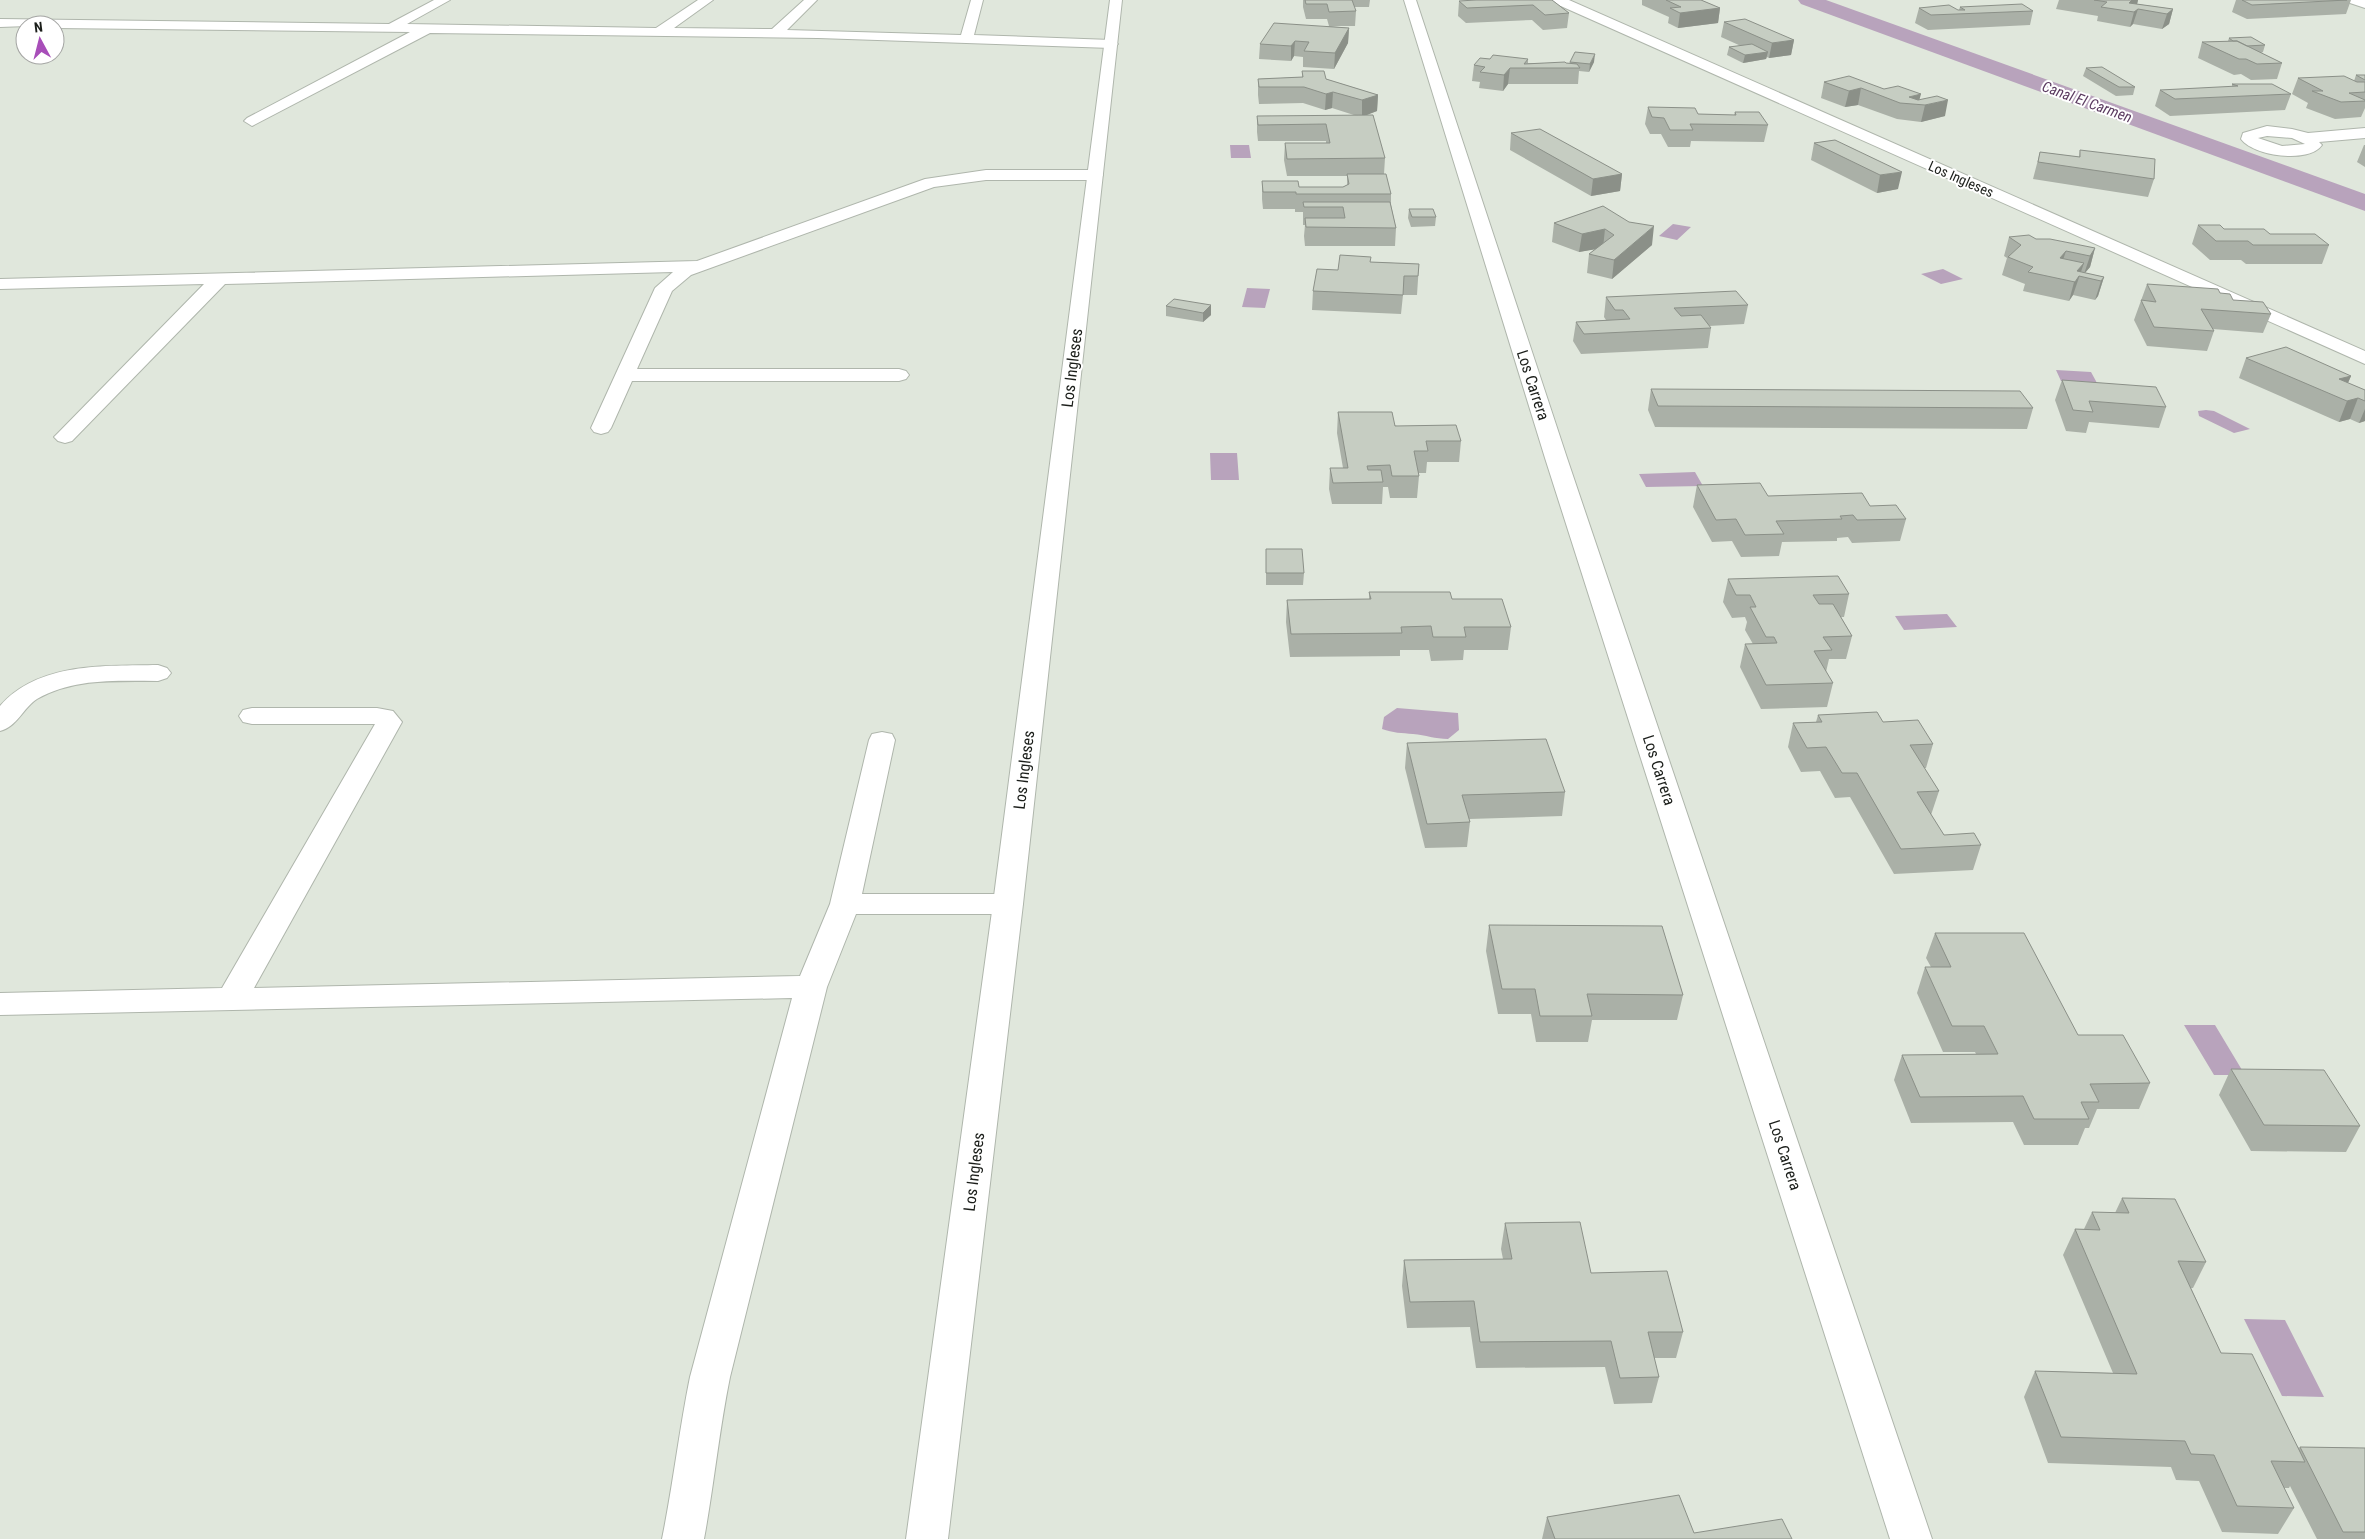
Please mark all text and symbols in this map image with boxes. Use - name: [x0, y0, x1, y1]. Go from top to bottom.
- north arrow: [15, 15, 65, 65]
- text: N: [33, 19, 44, 36]
- water label: Canal El Carmen: [2040, 77, 2134, 127]
- street label: Los Ingleses: [1926, 158, 1996, 200]
- street label: Los Ingleses: [1058, 327, 1086, 409]
- street label: Los Carrera: [1513, 348, 1553, 422]
- street label: Los Ingleses: [1010, 729, 1038, 811]
- street label: Los Carrera: [1639, 733, 1679, 807]
- street label: Los Carrera: [1765, 1118, 1805, 1192]
- street label: Los Ingleses: [960, 1131, 988, 1213]

